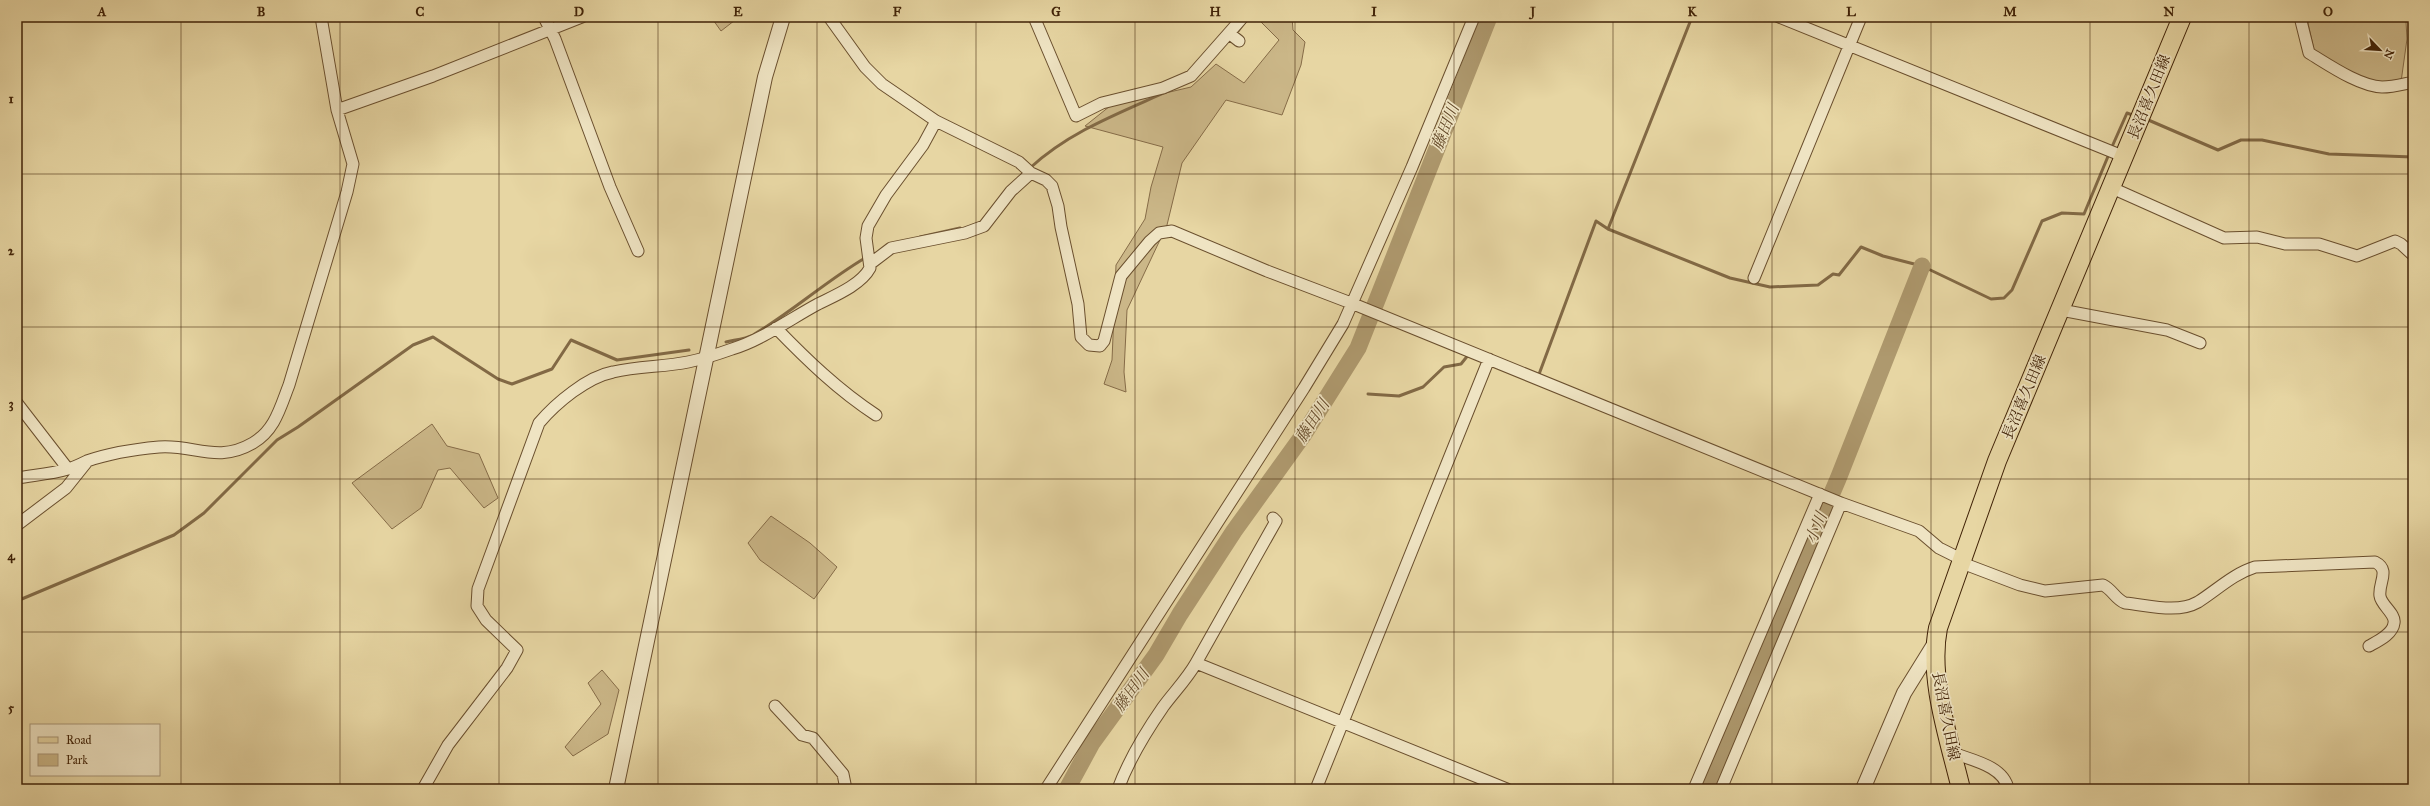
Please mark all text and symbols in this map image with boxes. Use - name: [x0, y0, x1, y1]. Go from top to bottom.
- text: A: [97, 4, 107, 20]
- text: B: [257, 4, 266, 20]
- text: C: [416, 4, 425, 20]
- text: D: [574, 4, 584, 20]
- text: E: [733, 4, 743, 20]
- text: F: [893, 4, 902, 20]
- text: G: [1051, 4, 1061, 20]
- text: H: [1209, 4, 1221, 20]
- text: I: [1371, 4, 1377, 20]
- text: J: [1528, 4, 1536, 20]
- text: K: [1687, 4, 1697, 20]
- text: L: [1846, 4, 1856, 20]
- text: M: [2003, 4, 2017, 20]
- text: N: [2163, 4, 2175, 20]
- text: O: [2323, 4, 2333, 20]
- north arrow: [2360, 30, 2400, 70]
- text: N: [2380, 47, 2396, 62]
- street label: 長沼喜久田線: [2124, 52, 2174, 142]
- text: 1: [8, 91, 14, 107]
- water label: 藤田川: [1427, 99, 1464, 153]
- text: 2: [8, 243, 15, 259]
- street label: 長沼喜久田線: [1998, 352, 2050, 442]
- water label: 藤田川: [1291, 394, 1334, 446]
- text: 3: [8, 396, 14, 412]
- water label: 小川: [1801, 508, 1832, 546]
- text: 4: [7, 548, 15, 564]
- water label: 藤田川: [1109, 663, 1154, 715]
- street label: 長沼喜久田線: [1929, 670, 1963, 762]
- text: 5: [8, 700, 15, 716]
- legend: [30, 724, 160, 776]
- text: Road: [66, 733, 92, 747]
- text: Park: [66, 753, 88, 767]

